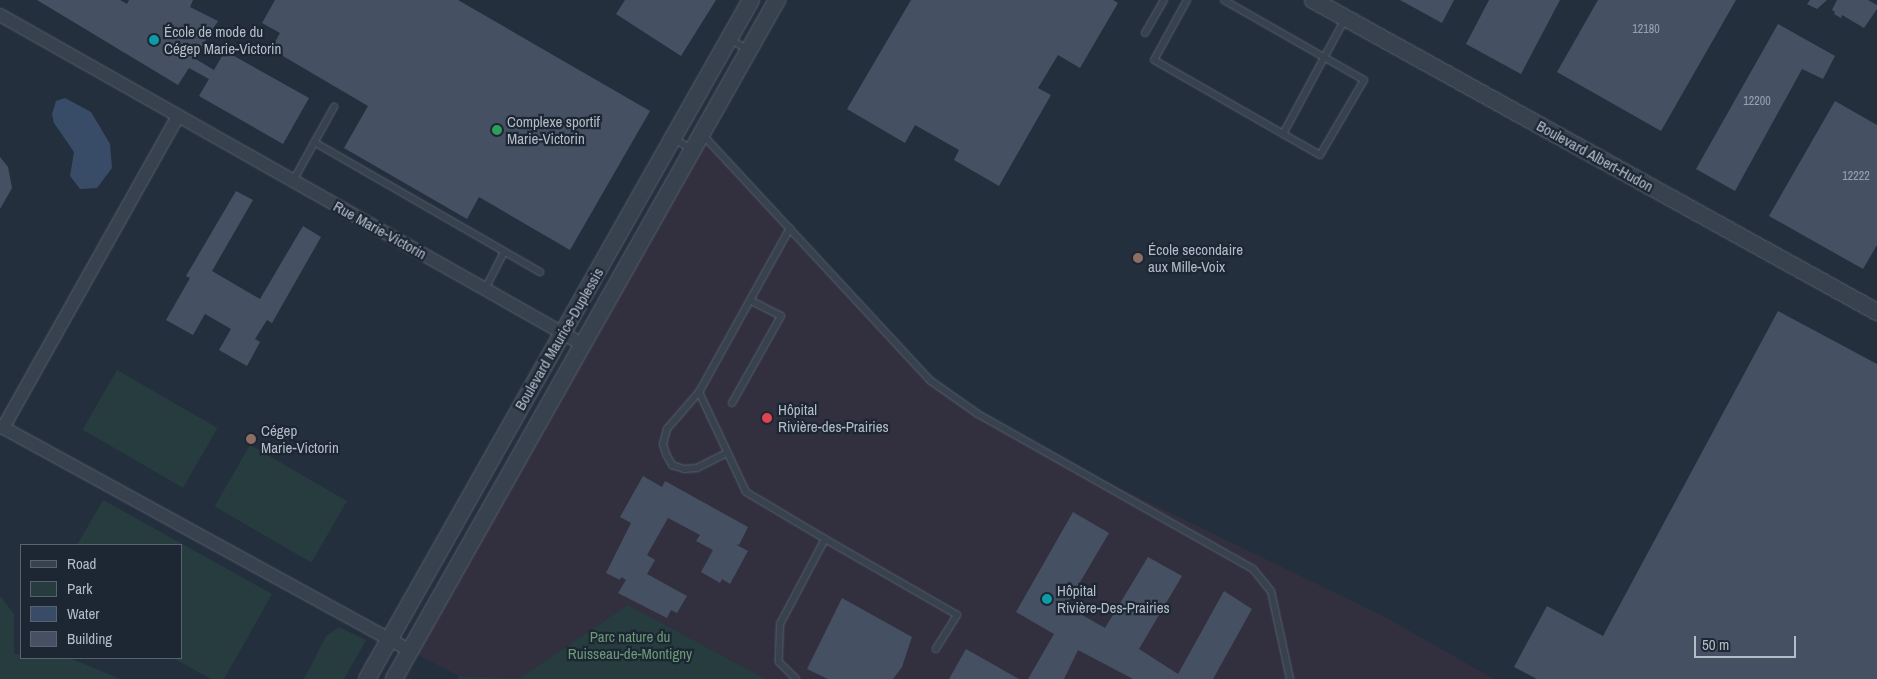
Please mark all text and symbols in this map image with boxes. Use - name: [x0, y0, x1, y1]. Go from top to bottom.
- place label: École de mode du Cégep Marie-Victorin: [164, 22, 281, 57]
- house number: 12180: [1632, 23, 1660, 37]
- marker: École de mode du Cégep Marie-Victorin: [148, 34, 160, 46]
- house number: 12200: [1743, 95, 1771, 109]
- place label: Complexe sportif Marie-Victorin: [507, 112, 600, 147]
- street label: Boulevard Albert-Hudon: [1533, 116, 1657, 196]
- marker: Complexe sportif Marie-Victorin: [491, 124, 503, 136]
- house number: 12222: [1842, 170, 1870, 184]
- street label: Rue Marie-Victorin: [330, 197, 430, 263]
- place label: École secondaire aux Mille-Voix: [1148, 240, 1243, 275]
- marker: École secondaire aux Mille-Voix: [1132, 252, 1144, 264]
- street label: Boulevard Maurice-Duplessis: [511, 265, 607, 413]
- place label: Hôpital Rivière-des-Prairies: [778, 400, 889, 435]
- marker: Hôpital Rivière-des-Prairies: [760, 411, 774, 425]
- place label: Cégep Marie-Victorin: [261, 421, 339, 456]
- marker: Cégep Marie-Victorin: [245, 433, 257, 445]
- legend: [20, 544, 182, 659]
- text: Road: [67, 553, 96, 574]
- text: Park: [67, 578, 92, 599]
- place label: Hôpital Rivière-Des-Prairies: [1057, 581, 1170, 616]
- marker: Hôpital Rivière-Des-Prairies: [1041, 593, 1053, 605]
- text: Water: [67, 603, 99, 624]
- scale bar: [1697, 626, 1800, 658]
- park label: Parc nature du Ruisseau-de-Montigny: [568, 627, 692, 662]
- text: Building: [67, 628, 112, 649]
- text: 50 m: [1702, 634, 1729, 655]

